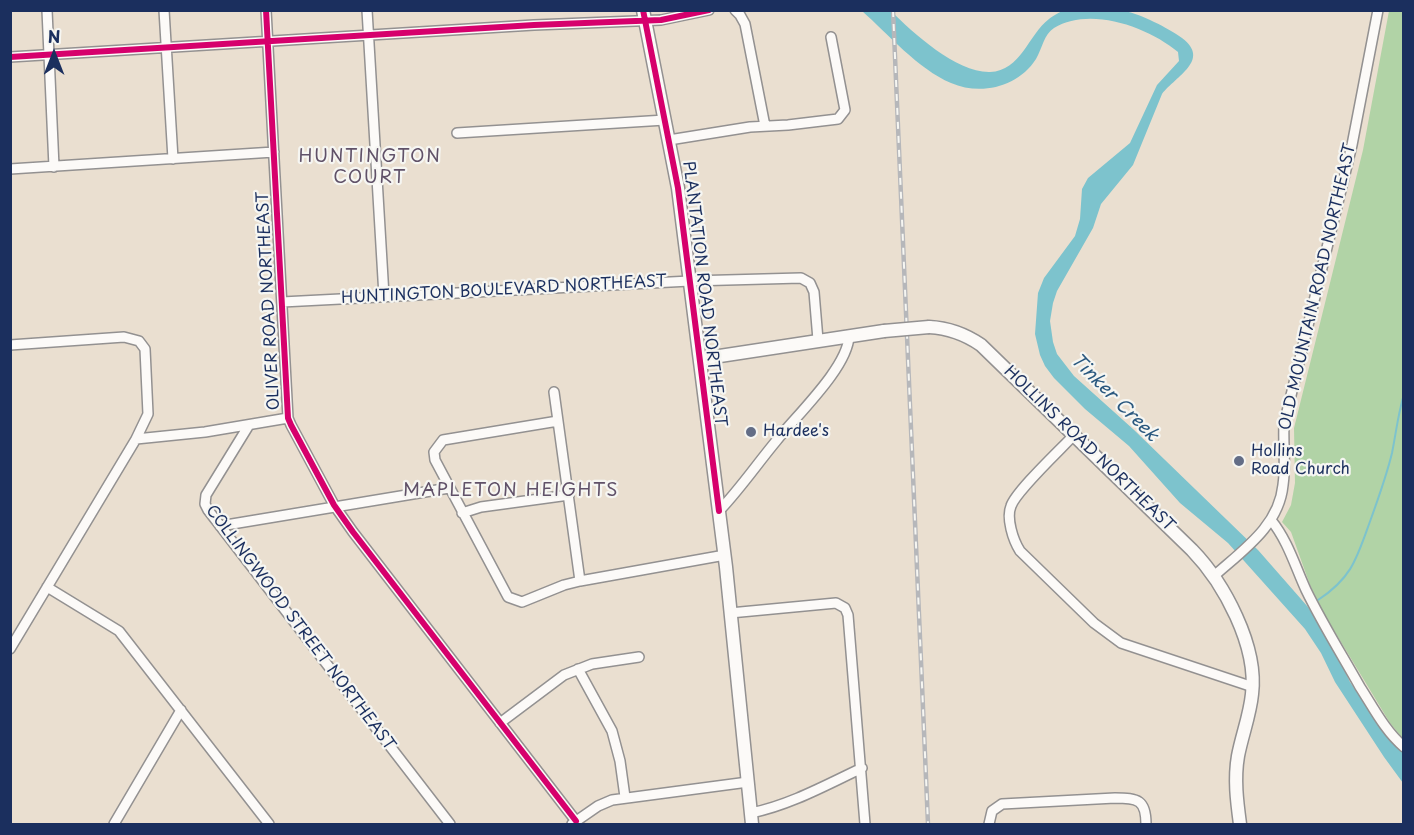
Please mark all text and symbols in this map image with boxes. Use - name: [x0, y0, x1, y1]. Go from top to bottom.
- north arrow: [24, 24, 84, 84]
- text: N: [48, 24, 60, 48]
- street label: OLD MOUNTAIN ROAD NORTHEAST: [1276, 142, 1360, 432]
- district label: HUNTINGTON COURT: [299, 146, 441, 188]
- street label: PLANTATION ROAD NORTHEAST: [678, 160, 730, 428]
- street label: OLIVER ROAD NORTHEAST: [254, 191, 284, 411]
- street label: HUNTINGTON BOULEVARD NORTHEAST: [341, 272, 667, 308]
- water label: Tinker Creek: [1066, 350, 1162, 446]
- street label: HOLLINS ROAD NORTHEAST: [1000, 362, 1178, 536]
- place label: Hardee's: [763, 422, 829, 442]
- marker: Hardee's: [744, 425, 758, 439]
- place label: Hollins Road Church: [1251, 442, 1350, 480]
- marker: Hollins Road Church: [1232, 454, 1246, 468]
- district label: MAPLETON HEIGHTS: [404, 480, 618, 502]
- street label: COLLINGWOOD STREET NORTHEAST: [201, 501, 399, 755]

